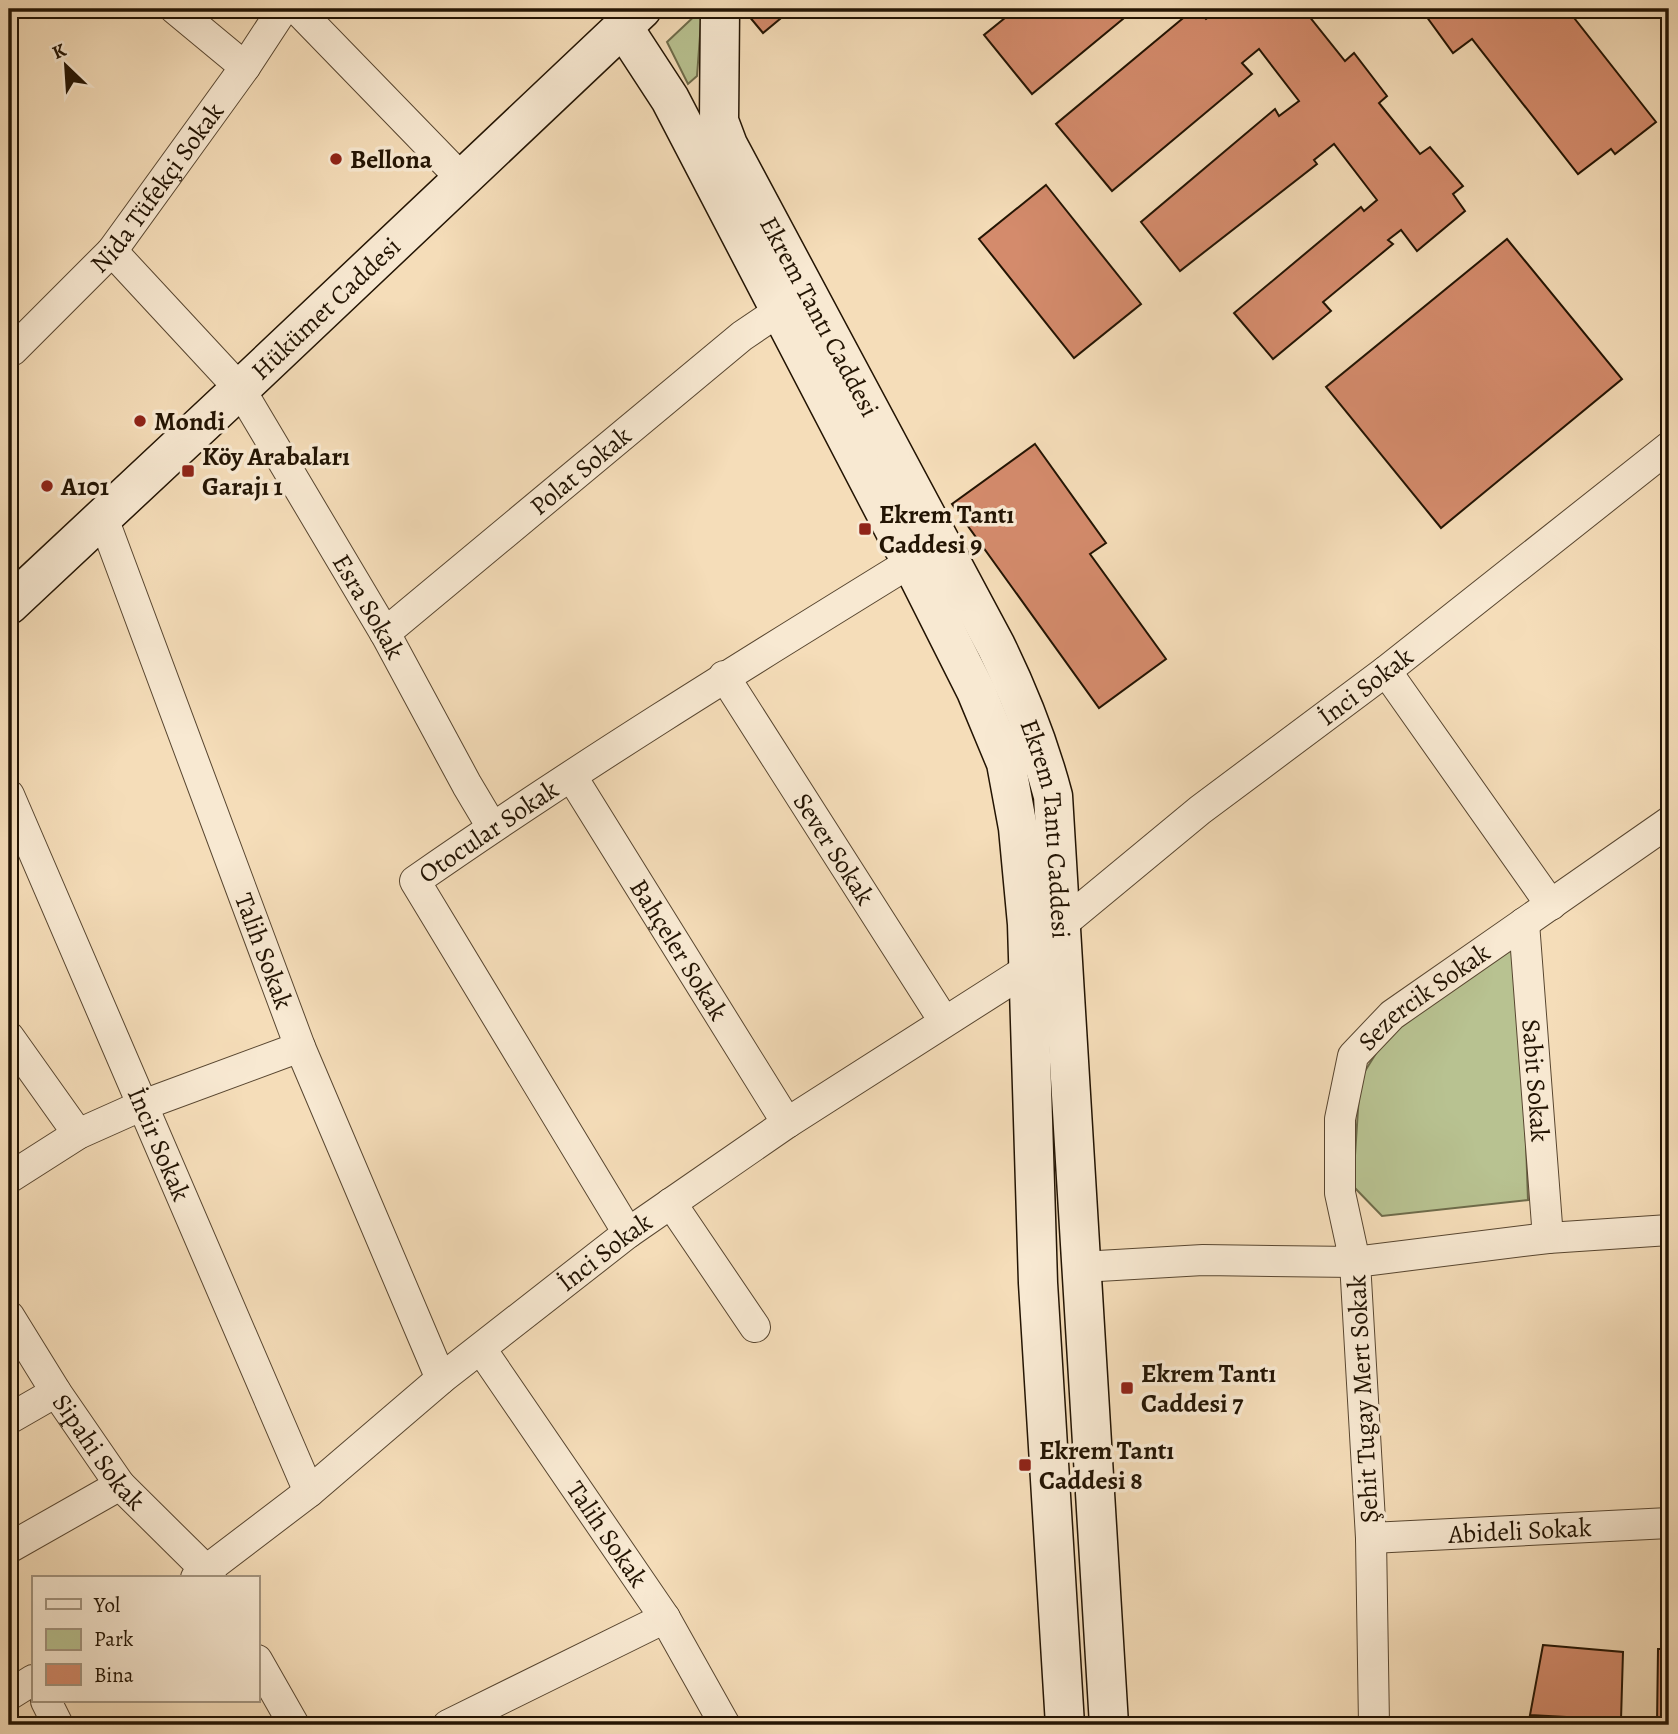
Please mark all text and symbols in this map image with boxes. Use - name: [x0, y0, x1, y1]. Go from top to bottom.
- north arrow: [32, 32, 102, 102]
- text: K: [48, 37, 71, 66]
- street label: Nida Tüfekçi Sokak: [82, 95, 231, 281]
- place label: Bellona: [350, 142, 433, 177]
- marker: Bellona: [328, 151, 344, 167]
- street label: Ekrem Tantı Caddesi: [752, 210, 888, 423]
- street label: Hükümet Caddesi: [243, 229, 408, 387]
- place label: Mondi: [154, 404, 225, 439]
- marker: Mondi: [132, 413, 148, 429]
- street label: Polat Sokak: [522, 418, 638, 523]
- place label: Köy Arabaları Garajı 1: [202, 439, 350, 504]
- marker: Köy Arabaları Garajı 1: [180, 463, 196, 479]
- place label: A101: [60, 469, 109, 504]
- marker: A101: [39, 478, 55, 494]
- place label: Ekrem Tantı Caddesi 9: [879, 497, 1014, 562]
- marker: Ekrem Tantı Caddesi 9: [857, 521, 873, 537]
- street label: Esra Sokak: [324, 547, 413, 665]
- street label: İnci Sokak: [1311, 639, 1420, 733]
- street label: Ekrem Tantı Caddesi: [1012, 714, 1079, 940]
- street label: Otocular Sokak: [411, 771, 565, 891]
- street label: Sever Sokak: [785, 786, 883, 912]
- street label: Bahçeler Sokak: [622, 872, 736, 1027]
- street label: Talih Sokak: [227, 888, 302, 1014]
- street label: Sezercik Sokak: [1350, 935, 1497, 1058]
- street label: Sabit Sokak: [1514, 1018, 1558, 1143]
- street label: İncir Sokak: [119, 1082, 199, 1206]
- street label: İnci Sokak: [550, 1204, 659, 1299]
- street label: Şehit Tugay Mert Sokak: [1339, 1274, 1387, 1524]
- place label: Ekrem Tantı Caddesi 7: [1141, 1356, 1276, 1421]
- marker: Ekrem Tantı Caddesi 7: [1119, 1380, 1135, 1396]
- street label: Sipahi Sokak: [45, 1386, 153, 1518]
- place label: Ekrem Tantı Caddesi 8: [1039, 1433, 1174, 1498]
- marker: Ekrem Tantı Caddesi 8: [1017, 1457, 1033, 1473]
- street label: Talih Sokak: [559, 1474, 656, 1594]
- street label: Abideli Sokak: [1446, 1509, 1592, 1552]
- legend: [32, 1576, 259, 1702]
- text: Yol: [93, 1591, 120, 1619]
- text: Park: [94, 1625, 134, 1653]
- text: Bina: [94, 1661, 134, 1689]

